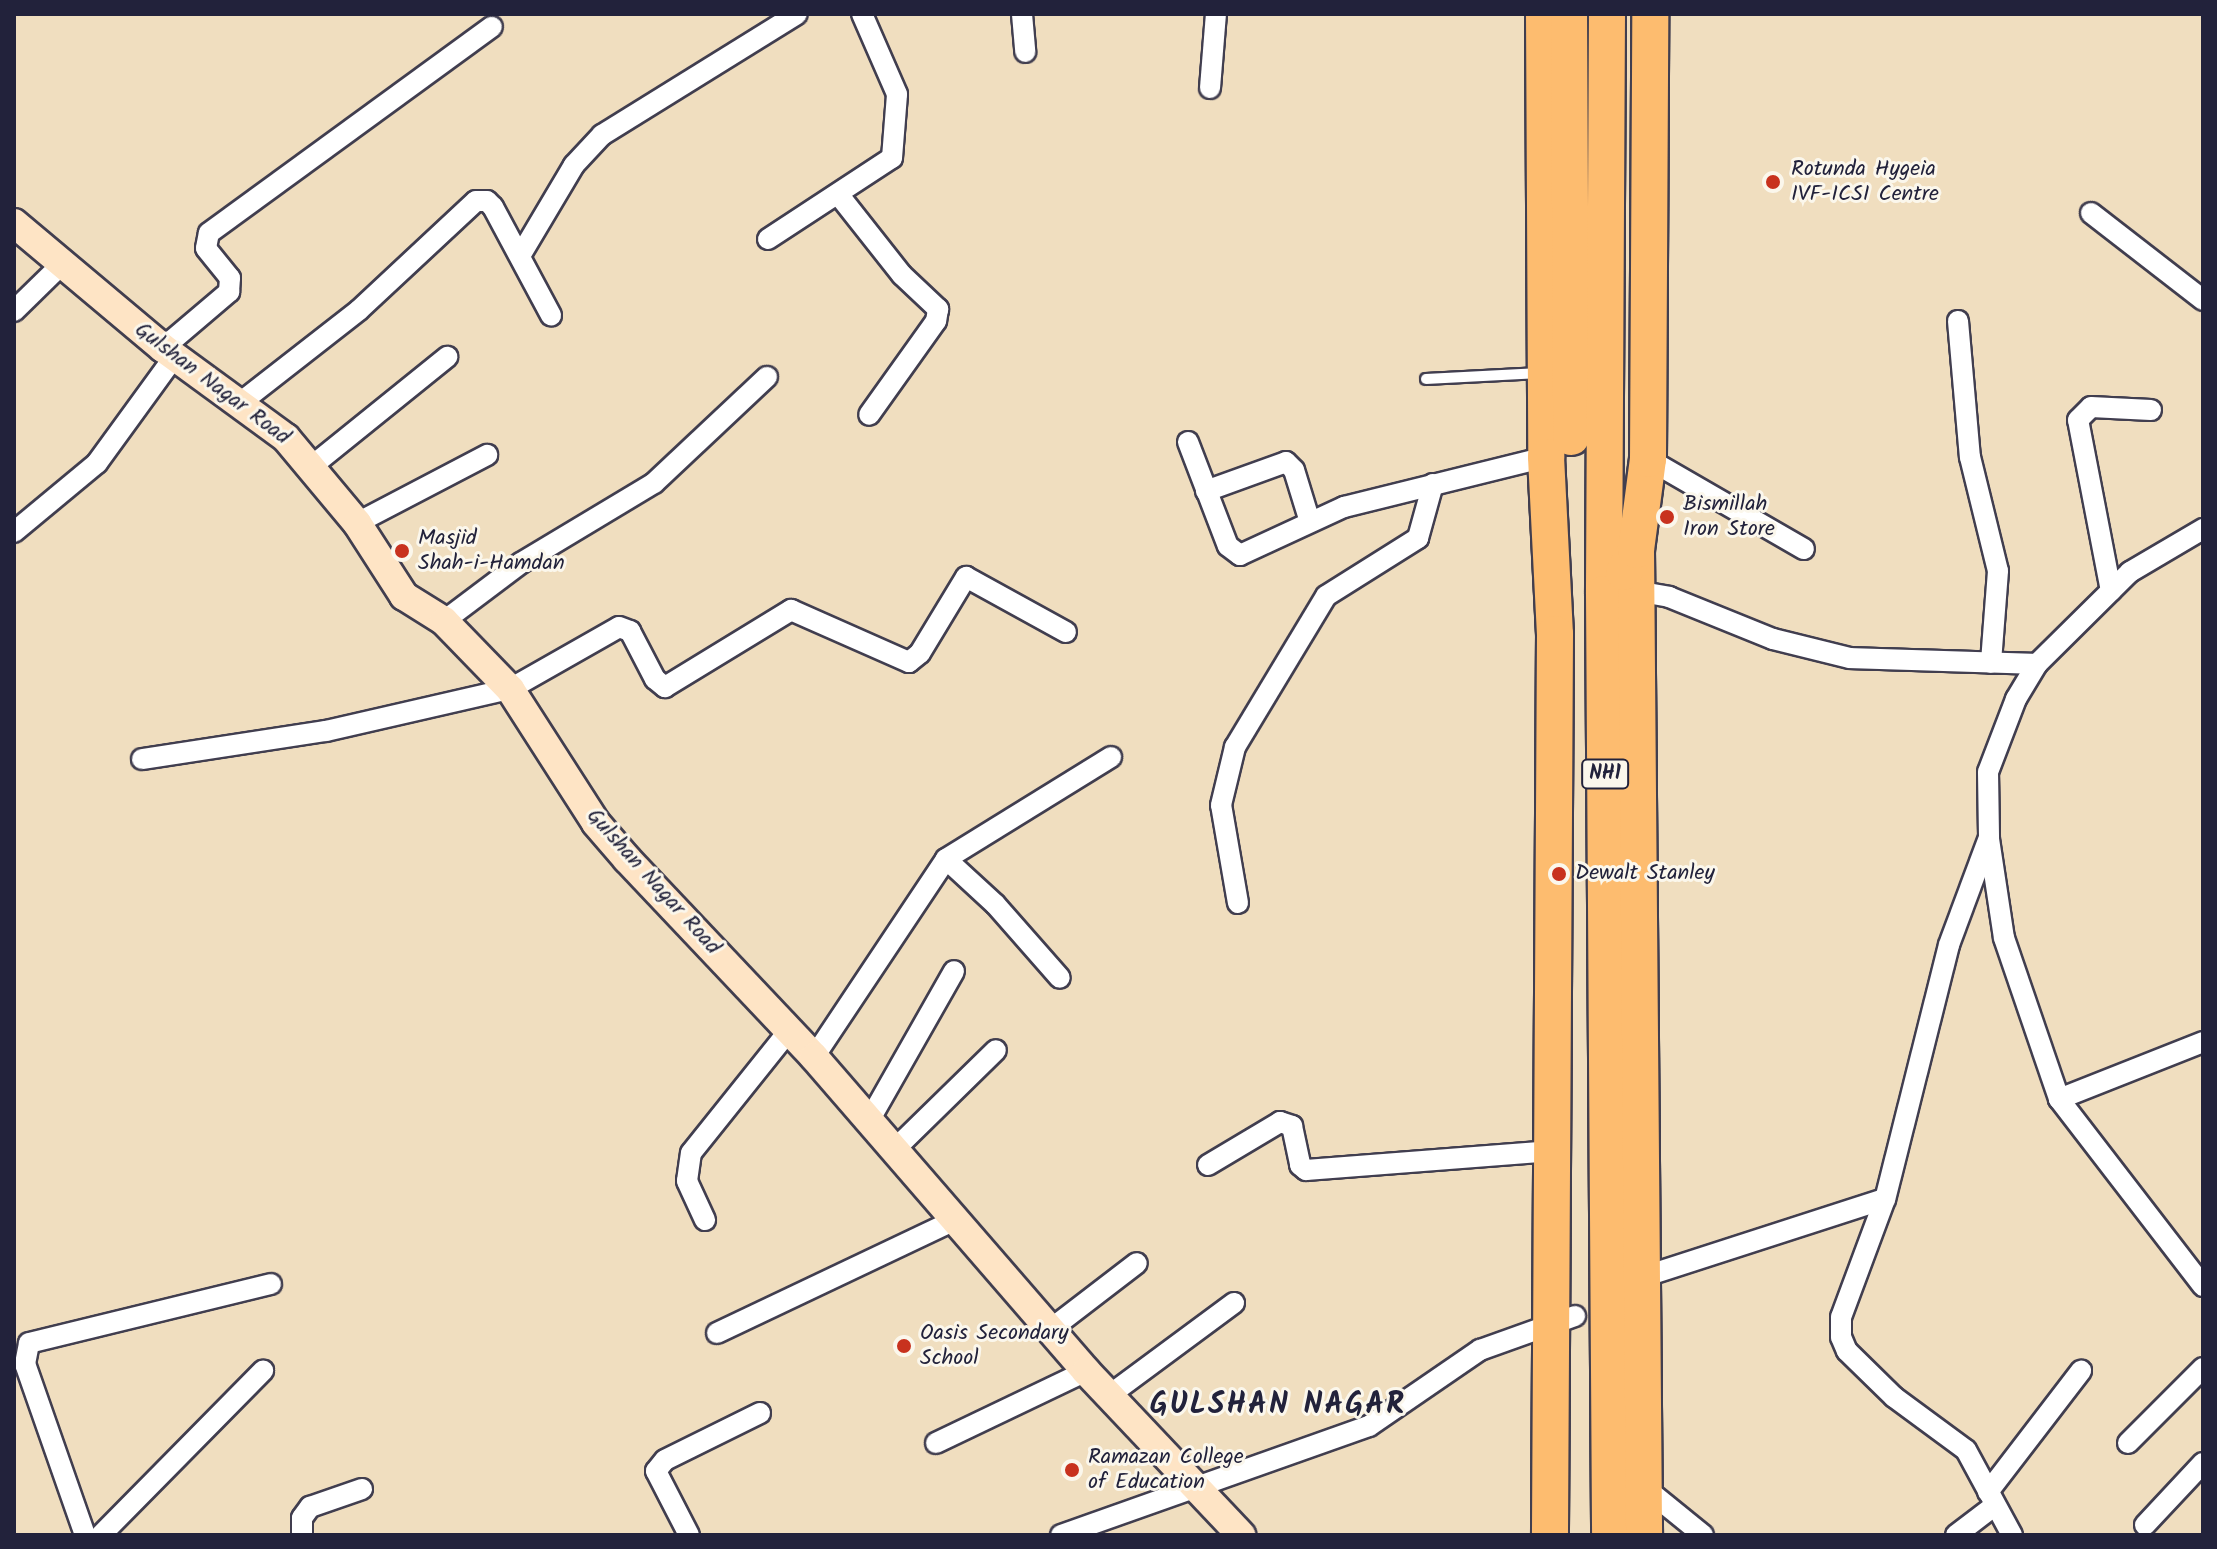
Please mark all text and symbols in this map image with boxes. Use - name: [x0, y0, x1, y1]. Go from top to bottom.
- place label: Rotunda Hygeia IVF-ICSI Centre: [1791, 156, 1939, 208]
- marker: Rotunda Hygeia IVF-ICSI Centre: [1762, 171, 1784, 193]
- street label: Gulshan Nagar Road: [129, 317, 295, 451]
- place label: Bismillah Iron Store: [1683, 491, 1775, 542]
- marker: Bismillah Iron Store: [1658, 508, 1676, 526]
- place label: Masjid Shah-i-Hamdan: [418, 525, 565, 576]
- marker: Masjid Shah-i-Hamdan: [393, 542, 411, 560]
- road number: NH1: [1581, 758, 1629, 790]
- street label: Gulshan Nagar Road: [580, 803, 726, 961]
- place label: Dewalt Stanley: [1575, 861, 1715, 887]
- marker: Dewalt Stanley: [1550, 865, 1568, 883]
- place label: Oasis Secondary School: [920, 1320, 1069, 1372]
- marker: Oasis Secondary School: [895, 1337, 913, 1355]
- district label: GULSHAN NAGAR: [1150, 1387, 1406, 1423]
- place label: Ramazan College of Education: [1088, 1444, 1244, 1496]
- marker: Ramazan College of Education: [1063, 1461, 1081, 1479]

